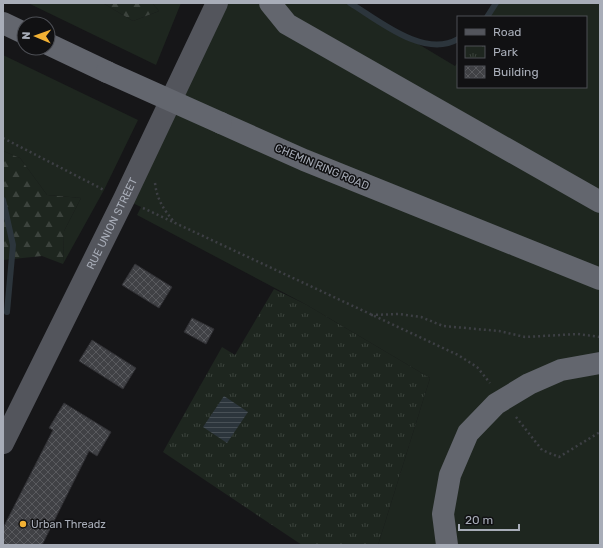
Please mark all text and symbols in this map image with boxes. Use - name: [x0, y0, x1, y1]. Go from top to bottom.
- north arrow: [16, 16, 56, 56]
- legend: [457, 16, 587, 88]
- text: Road: [493, 25, 521, 39]
- text: N: [20, 31, 33, 40]
- text: Park: [493, 45, 519, 59]
- text: Building: [493, 65, 539, 79]
- street label: CHEMIN RING ROAD: [273, 141, 371, 193]
- street label: RUE UNION STREET: [84, 175, 140, 271]
- scale bar: [459, 506, 519, 532]
- text: 20 m: [465, 513, 493, 527]
- place label: Urban Threadz: [31, 518, 106, 531]
- marker: Urban Threadz: [18, 519, 28, 529]

